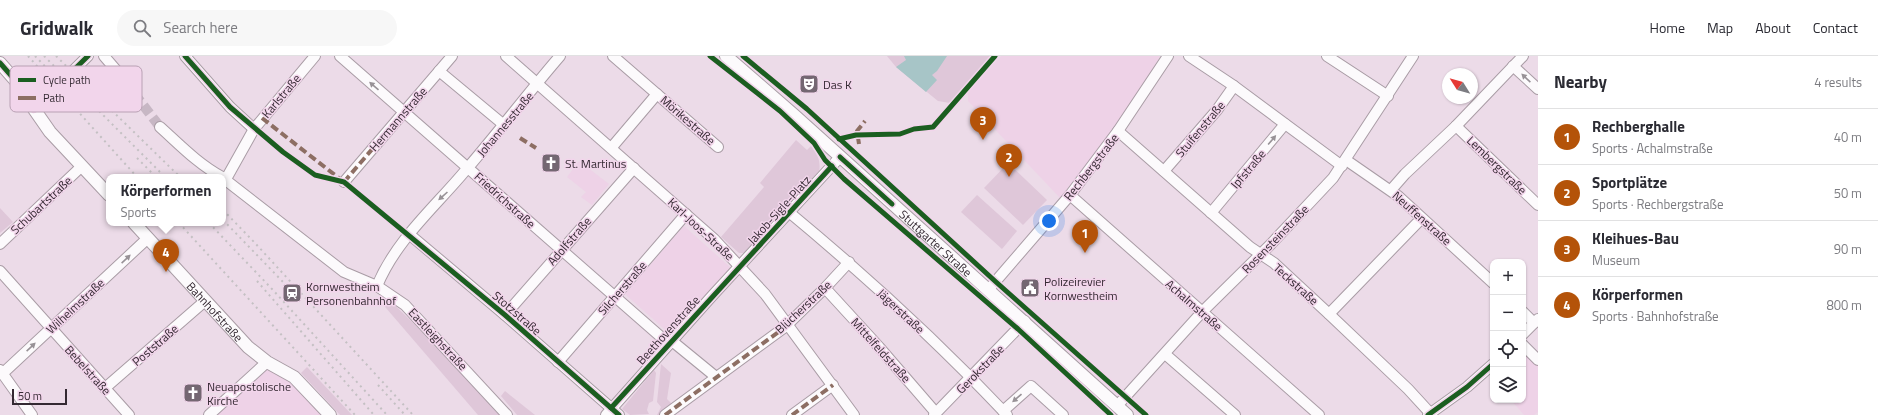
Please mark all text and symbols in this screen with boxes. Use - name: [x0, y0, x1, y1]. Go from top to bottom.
- search box: [117, 10, 397, 46]
- text: Gridwalk: [20, 13, 93, 42]
- text: Search here: [163, 16, 238, 39]
- icon: search: [131, 17, 153, 39]
- text: Home: [1650, 17, 1685, 38]
- text: Map: [1707, 17, 1733, 38]
- text: About: [1755, 17, 1791, 38]
- text: Contact: [1813, 17, 1858, 38]
- legend: [10, 66, 142, 112]
- north arrow: [1442, 68, 1478, 104]
- text: Nearby: [1554, 69, 1607, 95]
- street label: Karlstraße: [257, 70, 305, 122]
- text: Cycle path: [43, 72, 91, 88]
- text: 4 results: [1814, 72, 1862, 92]
- theatre icon: Das K: [798, 73, 820, 95]
- one-way arrow: [1521, 73, 1531, 82]
- place label: Das K: [823, 75, 852, 94]
- one-way arrow: [369, 82, 380, 91]
- street label: Hermannstraße: [365, 83, 431, 155]
- street label: Johannesstraße: [472, 87, 538, 161]
- text: Path: [43, 90, 65, 106]
- street label: Mörikestraße: [656, 91, 720, 149]
- street label: Stuifenstraße: [1171, 97, 1229, 161]
- pin: 3: [970, 107, 996, 140]
- text: Rechberghalle: [1592, 115, 1685, 138]
- text: 1: [1563, 127, 1571, 147]
- text: 40 m: [1834, 127, 1862, 147]
- street label: Rechbergstraße: [1059, 129, 1123, 205]
- street label: Lembergstraße: [1463, 131, 1531, 199]
- one-way arrow: [1268, 135, 1277, 145]
- text: Sports · Achalmstraße: [1592, 138, 1713, 158]
- pin: 2: [996, 144, 1022, 177]
- street label: Ipfstraße: [1226, 145, 1270, 193]
- church icon: St. Martinus: [540, 152, 562, 174]
- place label: St. Martinus: [565, 154, 627, 173]
- street label: Friedrichstraße: [470, 167, 540, 233]
- street label: Schubartstraße: [6, 171, 76, 239]
- street label: Jakob-Sigle-Platz: [743, 171, 815, 249]
- text: Sportplätze: [1592, 171, 1667, 194]
- popup: [106, 174, 226, 226]
- text: Körperformen: [121, 179, 211, 202]
- text: 2: [1563, 183, 1571, 203]
- text: 50 m: [1834, 183, 1862, 203]
- street label: Neuffenstraße: [1388, 186, 1456, 250]
- one-way arrow: [437, 192, 448, 201]
- street label: Karl-Joos-Straße: [663, 193, 739, 265]
- text: Sports · Rechbergstraße: [1592, 194, 1724, 214]
- street label: Rosensteinstraße: [1237, 200, 1313, 278]
- text: Sports: [121, 202, 156, 222]
- street label: Stuttgarter Straße: [895, 205, 977, 281]
- your location: [1039, 211, 1059, 231]
- street label: Adolfstraße: [542, 212, 596, 270]
- pin: 1: [1072, 220, 1098, 253]
- text: Kleihues-Bau: [1592, 227, 1679, 250]
- pin: 4: [153, 239, 179, 272]
- text: 3: [1563, 239, 1571, 259]
- text: 90 m: [1834, 239, 1862, 259]
- text: Museum: [1592, 250, 1640, 270]
- one-way arrow: [121, 254, 131, 263]
- street label: Silcherstraße: [593, 257, 651, 319]
- street label: Teckstraße: [1269, 258, 1323, 310]
- map controls: [1490, 259, 1526, 403]
- button: +: [1490, 259, 1526, 295]
- place label: Polizeirevier Kornwestheim: [1044, 272, 1118, 305]
- street label: Wilhelmstraße: [41, 274, 109, 338]
- street label: Achalmstraße: [1161, 275, 1227, 335]
- street label: Blücherstraße: [770, 276, 836, 338]
- street label: Bahnhofstraße: [182, 277, 248, 346]
- place label: Kornwestheim Personenbahnhof: [306, 277, 396, 310]
- public building icon: Polizeirevier Kornwestheim: [1019, 277, 1041, 299]
- station icon: Kornwestheim Personenbahnhof: [281, 282, 303, 304]
- text: Körperformen: [1592, 283, 1683, 306]
- street label: Jägerstraße: [873, 284, 929, 338]
- street label: Stotzstraße: [488, 286, 546, 340]
- street label: Beethovenstraße: [632, 291, 704, 369]
- button: −: [1490, 295, 1526, 331]
- text: 4: [1563, 295, 1571, 315]
- text: 800 m: [1826, 295, 1862, 315]
- street label: Eastleighstraße: [404, 303, 472, 375]
- text: Sports · Bahnhofstraße: [1592, 306, 1719, 326]
- street label: Mittelfeldstraße: [847, 313, 915, 387]
- street label: Poststraße: [128, 319, 182, 371]
- button: locate: [1490, 331, 1526, 367]
- street label: Gerokstraße: [951, 340, 1009, 398]
- street label: Bebelstraße: [60, 341, 116, 399]
- one-way arrow: [26, 342, 36, 352]
- button: layers: [1490, 367, 1526, 403]
- place label: Neuapostolische Kirche: [207, 377, 291, 410]
- church icon: Neuapostolische Kirche: [182, 382, 204, 404]
- scale bar: [12, 387, 67, 406]
- text: 50 m: [18, 388, 42, 404]
- one-way arrow: [1012, 394, 1022, 403]

